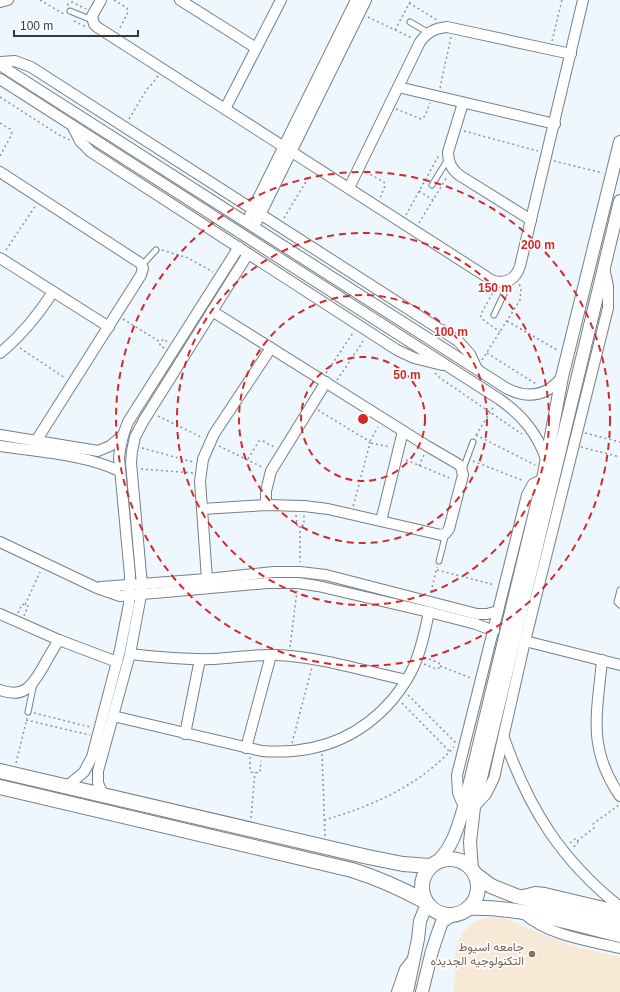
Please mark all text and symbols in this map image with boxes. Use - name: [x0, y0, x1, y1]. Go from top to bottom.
- scale bar: [14, 12, 138, 38]
- text: 100 m: [20, 19, 53, 33]
- text: 200 m: [521, 238, 555, 252]
- text: 150 m: [478, 281, 512, 295]
- text: 100 m: [434, 325, 468, 339]
- text: 50 m: [393, 368, 421, 382]
- centre of rings: [356, 412, 370, 426]
- place label: جامعه اسيوط التكنولوجيه الجديده: [430, 940, 524, 969]
- marker: جامعه اسيوط التكنولوجيه الجديده: [527, 949, 537, 959]

